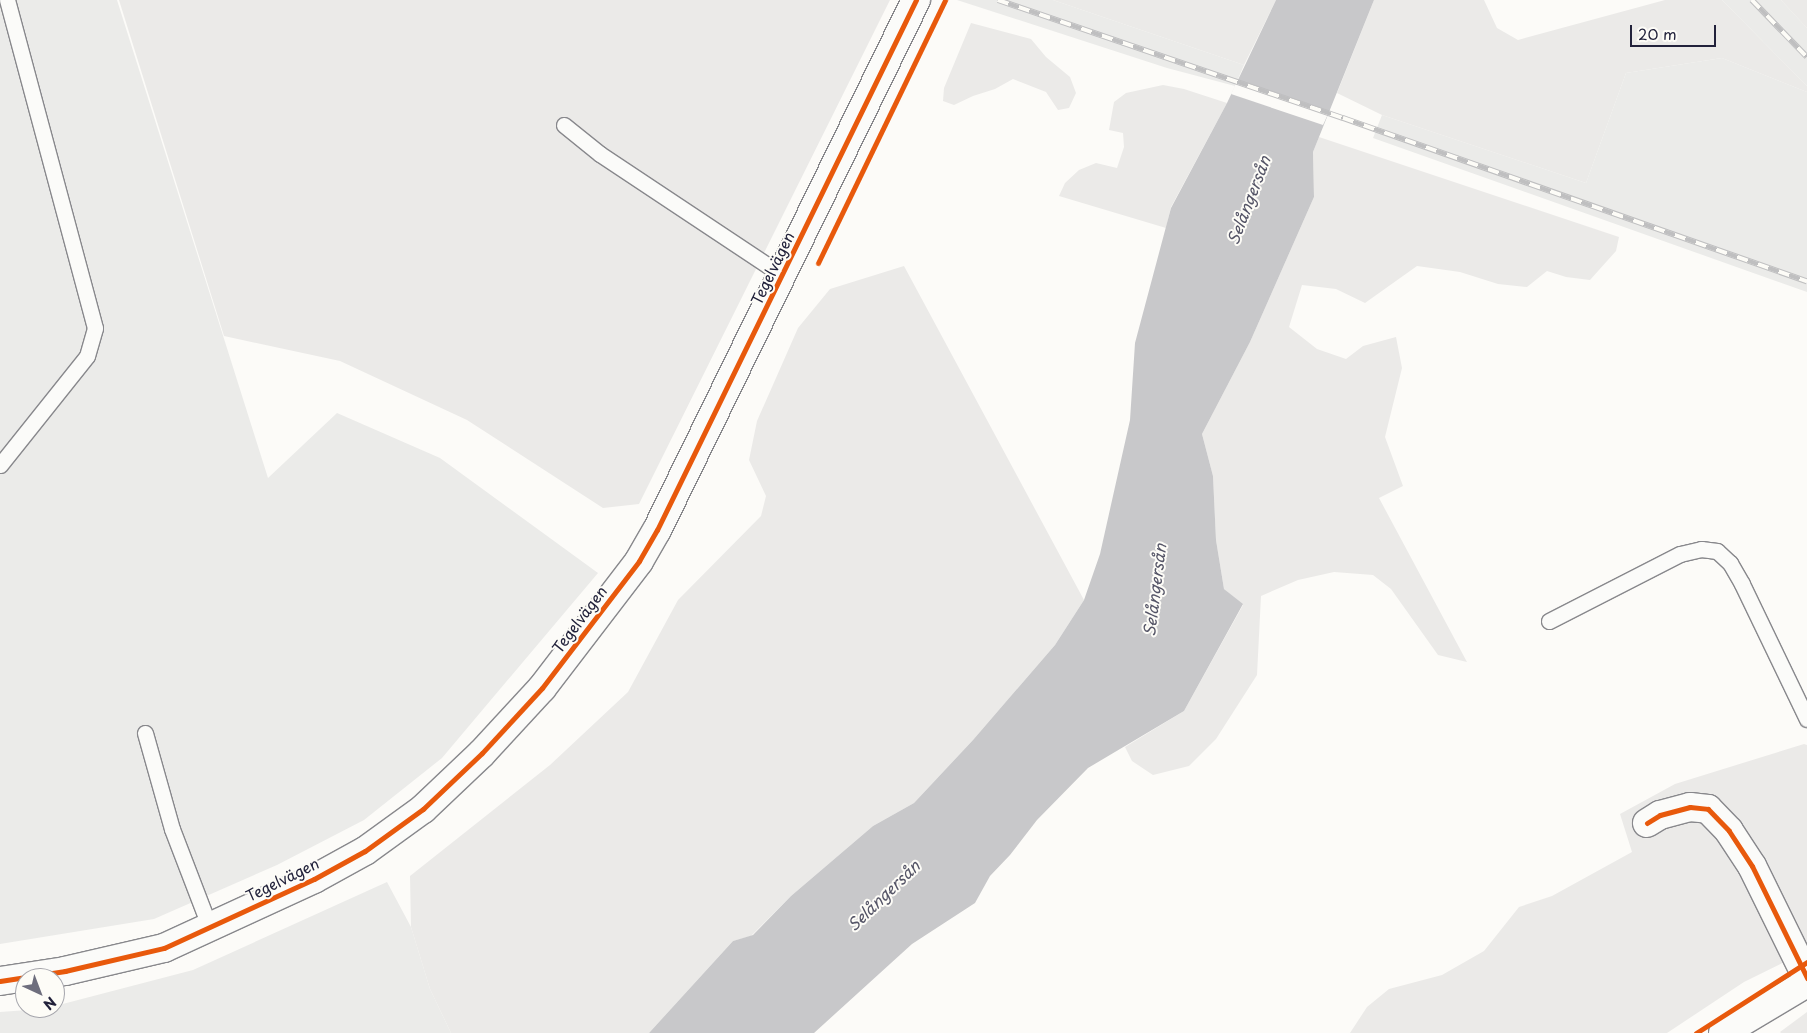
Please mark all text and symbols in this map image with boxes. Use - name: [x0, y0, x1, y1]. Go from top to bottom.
- scale bar: [1632, 15, 1718, 47]
- text: 20 m: [1638, 22, 1677, 45]
- water label: Selångersån: [1222, 153, 1274, 247]
- street label: Tegelvägen: [747, 229, 797, 307]
- water label: Selångersån: [1139, 543, 1169, 637]
- street label: Tegelvägen: [548, 582, 610, 656]
- street label: Tegelvägen: [243, 854, 321, 904]
- water label: Selångersån: [843, 856, 923, 934]
- north arrow: [15, 968, 65, 1018]
- text: N: [39, 992, 61, 1015]

